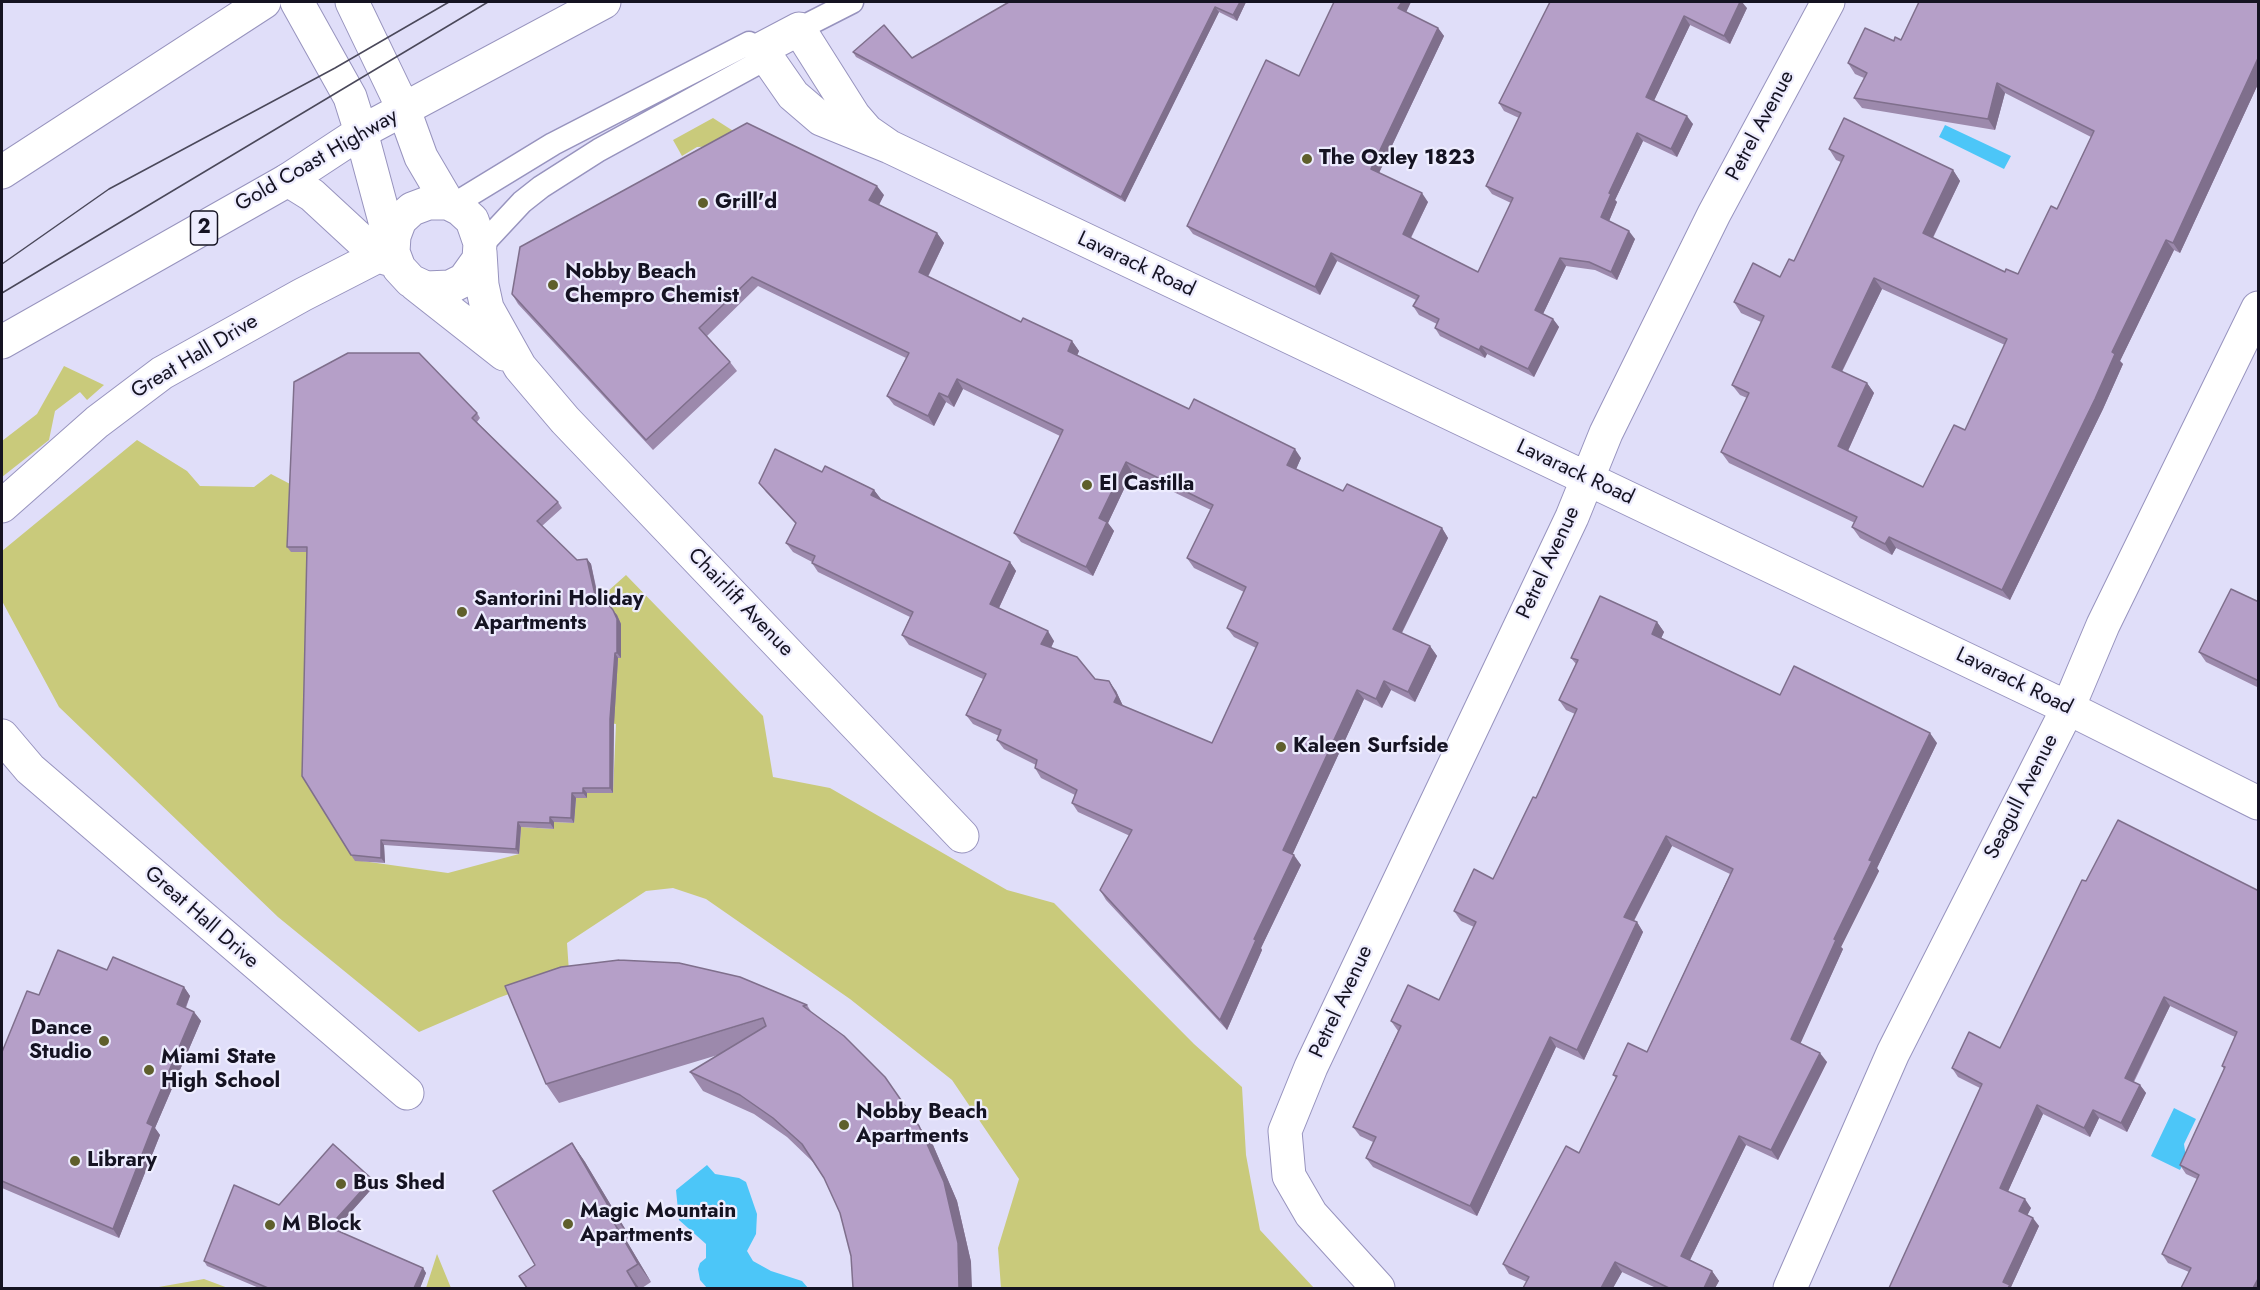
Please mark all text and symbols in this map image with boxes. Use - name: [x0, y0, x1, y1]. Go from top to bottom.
- street label: Petrel Avenue: [1721, 67, 1801, 185]
- street label: Gold Coast Highway: [231, 104, 403, 218]
- place label: The Oxley 1823: [1319, 146, 1475, 172]
- marker: The Oxley 1823: [1300, 152, 1314, 166]
- place label: Grill'd: [715, 190, 777, 216]
- marker: Grill'd: [696, 196, 710, 210]
- road number: 2: [190, 211, 218, 245]
- street label: Lavarack Road: [1073, 227, 1199, 303]
- place label: Nobby Beach Chempro Chemist: [565, 260, 739, 310]
- marker: Nobby Beach Chempro Chemist: [546, 278, 560, 292]
- street label: Great Hall Drive: [127, 309, 263, 405]
- street label: Lavarack Road: [1512, 435, 1638, 511]
- place label: El Castilla: [1099, 472, 1194, 498]
- marker: El Castilla: [1080, 478, 1094, 492]
- street label: Petrel Avenue: [1512, 503, 1586, 623]
- street label: Chairlift Avenue: [682, 543, 798, 663]
- place label: Santorini Holiday Apartments: [474, 587, 644, 637]
- marker: Santorini Holiday Apartments: [455, 605, 469, 619]
- street label: Lavarack Road: [1951, 643, 2077, 721]
- street label: Seagull Avenue: [1980, 730, 2064, 864]
- place label: Kaleen Surfside: [1293, 734, 1449, 760]
- marker: Kaleen Surfside: [1274, 740, 1288, 754]
- street label: Great Hall Drive: [139, 862, 263, 974]
- street label: Petrel Avenue: [1305, 942, 1379, 1062]
- place label: Dance Studio: [29, 1016, 92, 1066]
- marker: Dance Studio: [97, 1034, 111, 1048]
- place label: Miami State High School: [161, 1045, 280, 1095]
- marker: Miami State High School: [142, 1063, 156, 1077]
- place label: Nobby Beach Apartments: [856, 1100, 988, 1150]
- marker: Nobby Beach Apartments: [837, 1118, 851, 1132]
- place label: Library: [87, 1148, 157, 1174]
- marker: Library: [68, 1154, 82, 1168]
- place label: Bus Shed: [353, 1171, 445, 1197]
- marker: Bus Shed: [334, 1177, 348, 1191]
- place label: Magic Mountain Apartments: [580, 1199, 736, 1249]
- place label: M Block: [282, 1212, 362, 1238]
- marker: Magic Mountain Apartments: [561, 1217, 575, 1231]
- marker: M Block: [263, 1218, 277, 1232]

